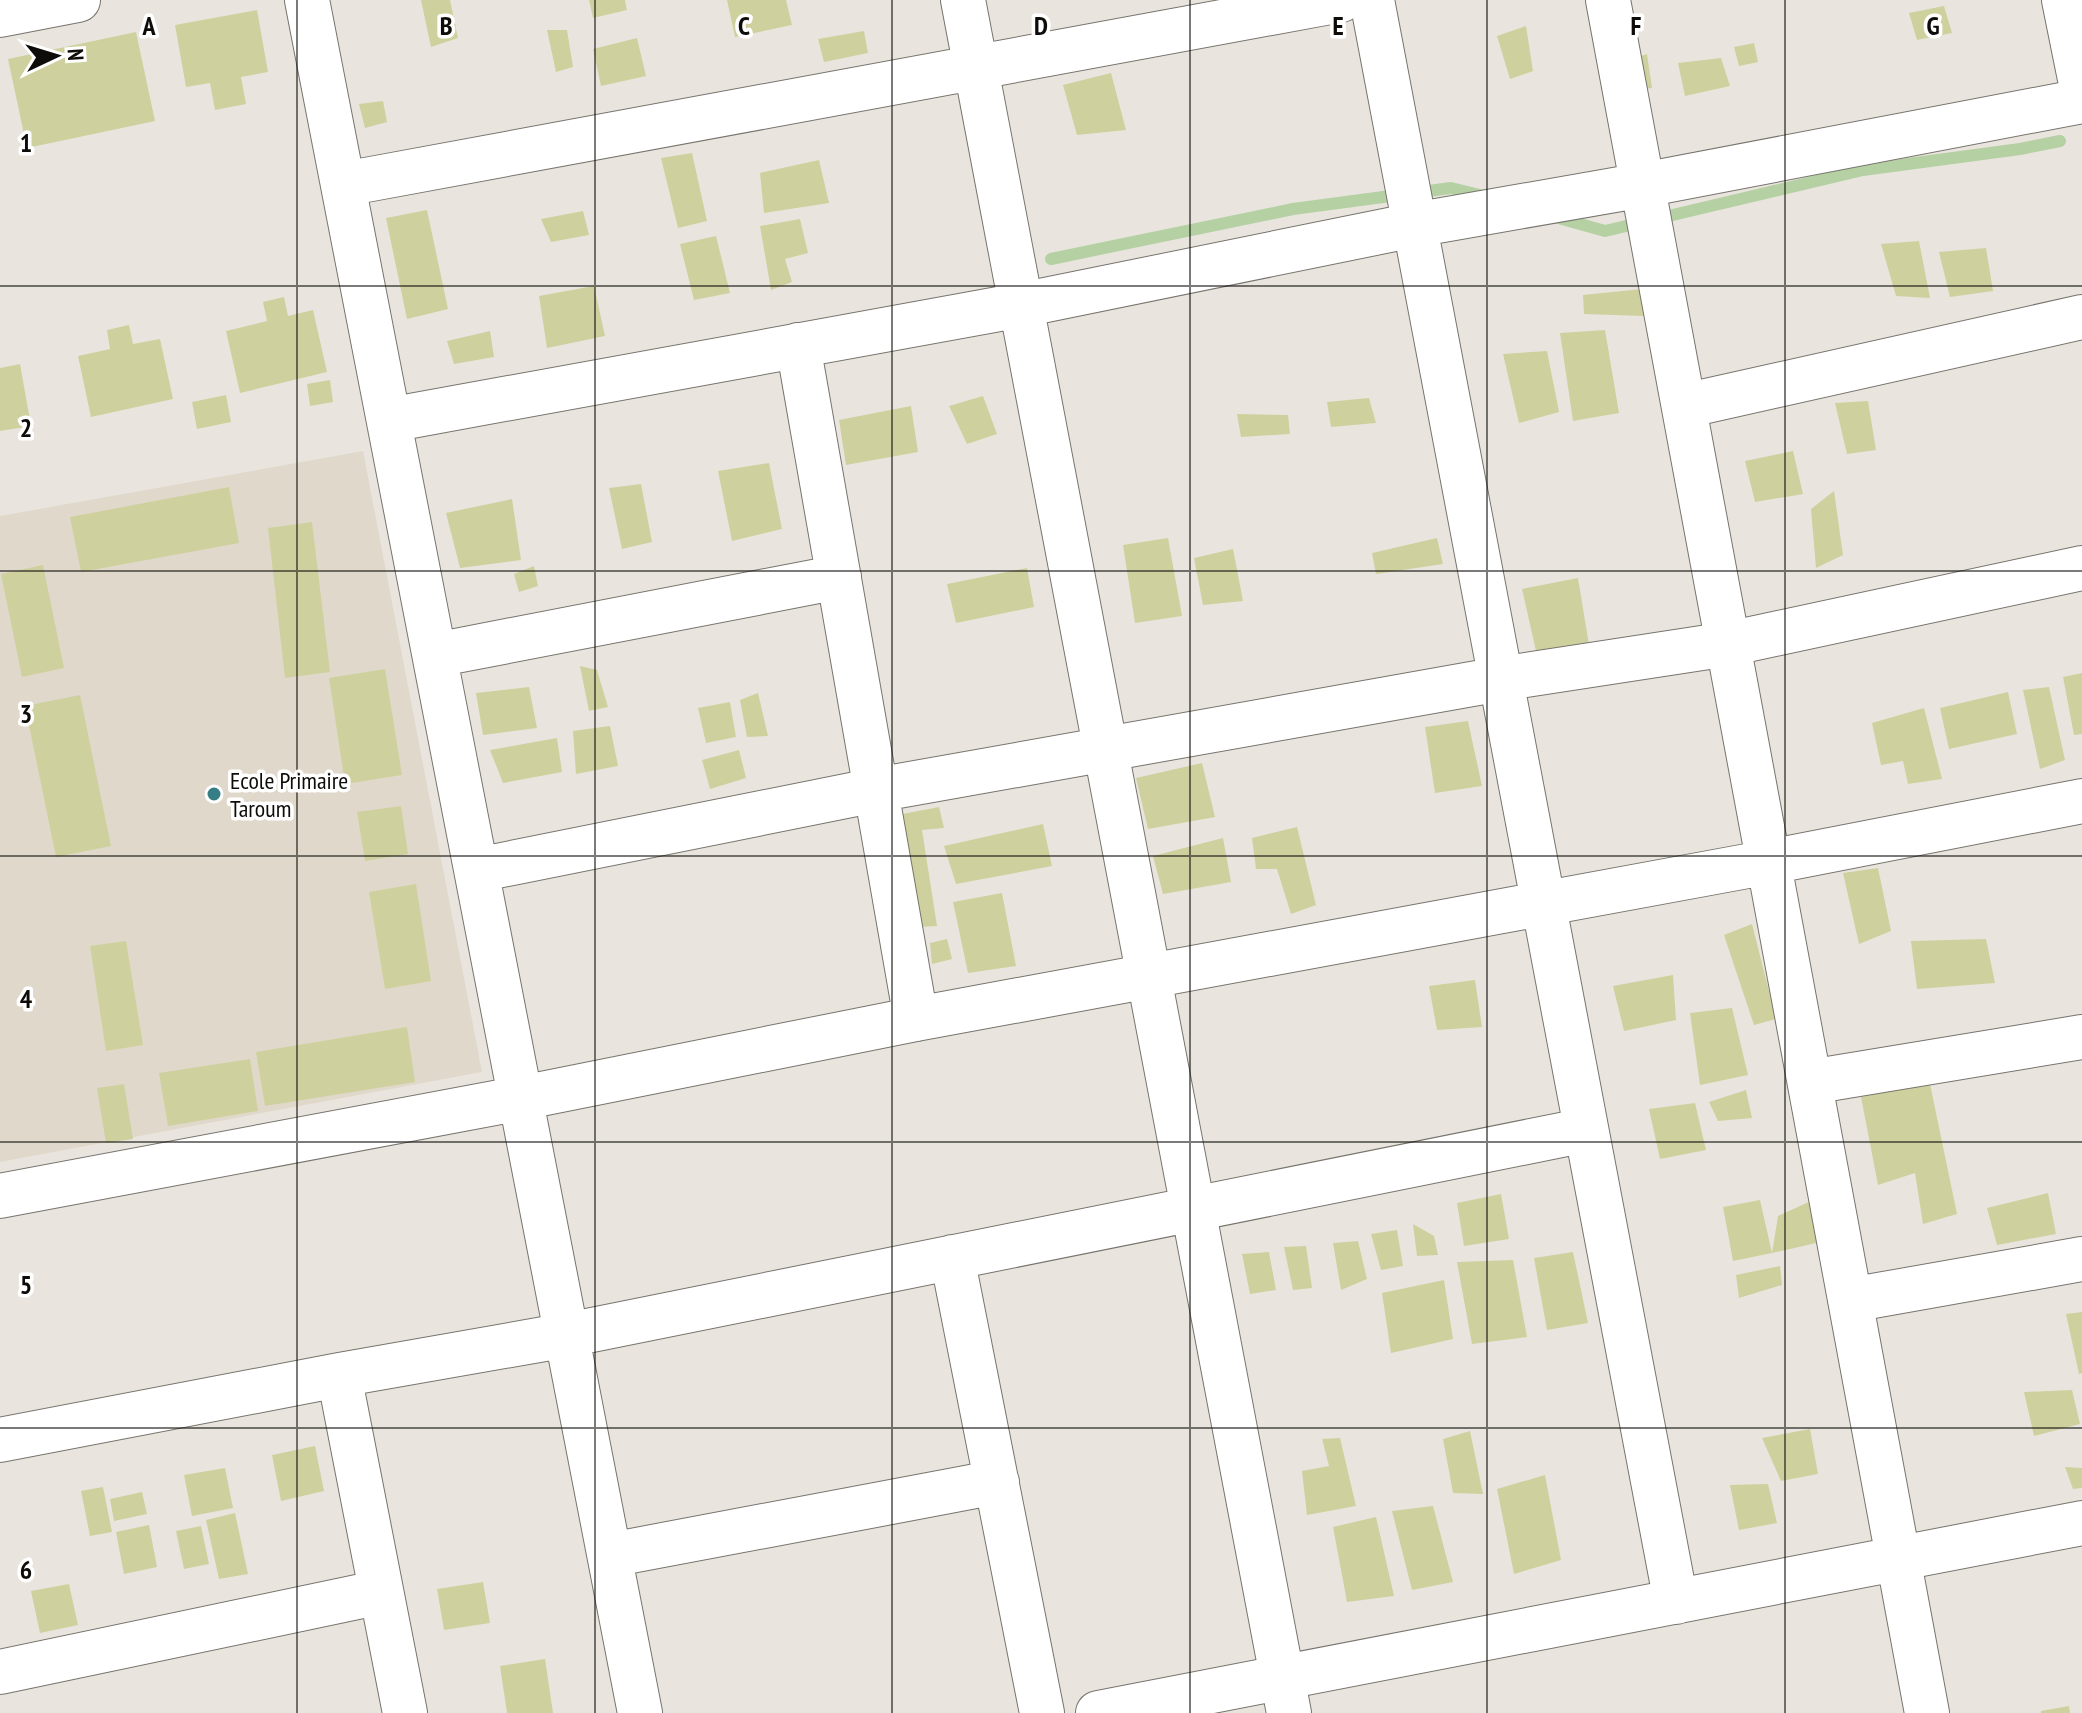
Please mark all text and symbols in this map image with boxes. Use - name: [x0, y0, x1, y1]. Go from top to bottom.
- text: A: [141, 9, 156, 42]
- text: B: [440, 9, 453, 42]
- text: C: [738, 9, 750, 42]
- text: D: [1034, 9, 1048, 42]
- text: E: [1332, 9, 1344, 42]
- text: F: [1631, 9, 1642, 42]
- text: G: [1926, 9, 1940, 42]
- north arrow: [16, 16, 96, 96]
- text: N: [62, 48, 90, 62]
- text: 1: [20, 126, 32, 159]
- text: 2: [20, 411, 32, 444]
- text: 3: [20, 697, 32, 730]
- place label: Ecole Primaire Taroum: [230, 765, 348, 824]
- marker: Ecole Primaire Taroum: [205, 785, 223, 803]
- text: 4: [20, 982, 33, 1015]
- text: 5: [20, 1268, 32, 1301]
- text: 6: [20, 1553, 32, 1586]

